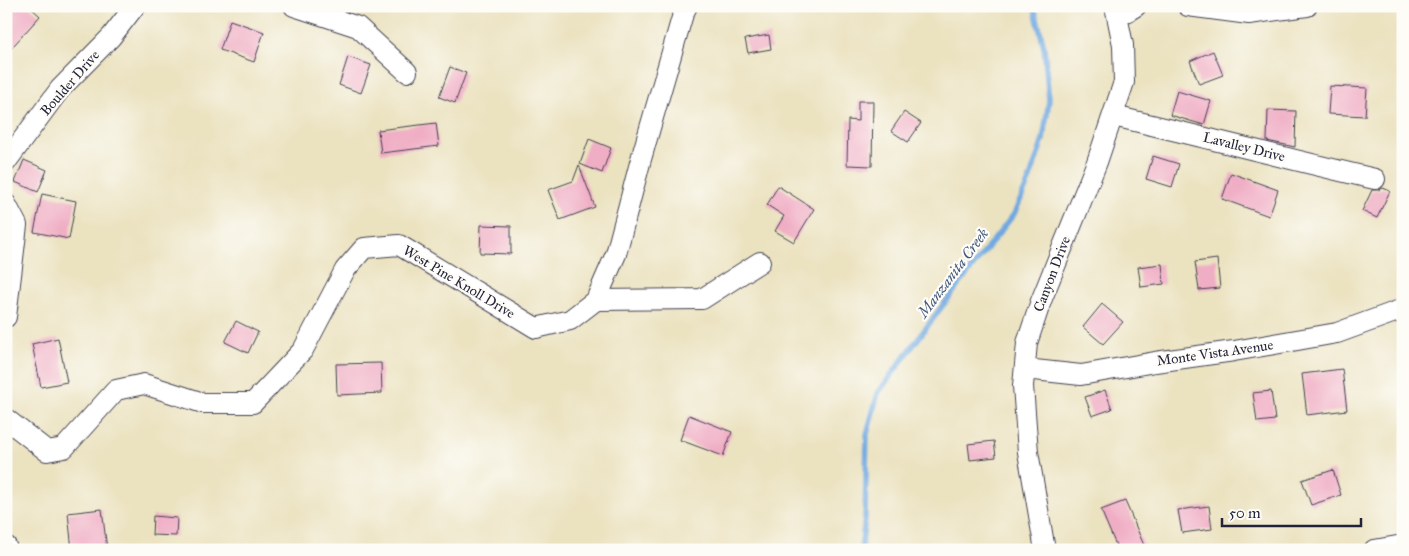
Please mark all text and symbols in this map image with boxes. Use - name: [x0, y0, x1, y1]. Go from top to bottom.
- street label: Boulder Drive: [37, 47, 103, 119]
- street label: Lavalley Drive: [1201, 129, 1287, 165]
- water label: Manzanita Creek: [913, 225, 992, 323]
- street label: Canyon Drive: [1030, 234, 1074, 314]
- street label: West Pine Knoll Drive: [400, 242, 518, 322]
- street label: Monte Vista Avenue: [1156, 336, 1274, 370]
- scale bar: [1222, 496, 1360, 528]
- text: 50 m: [1229, 504, 1261, 522]

